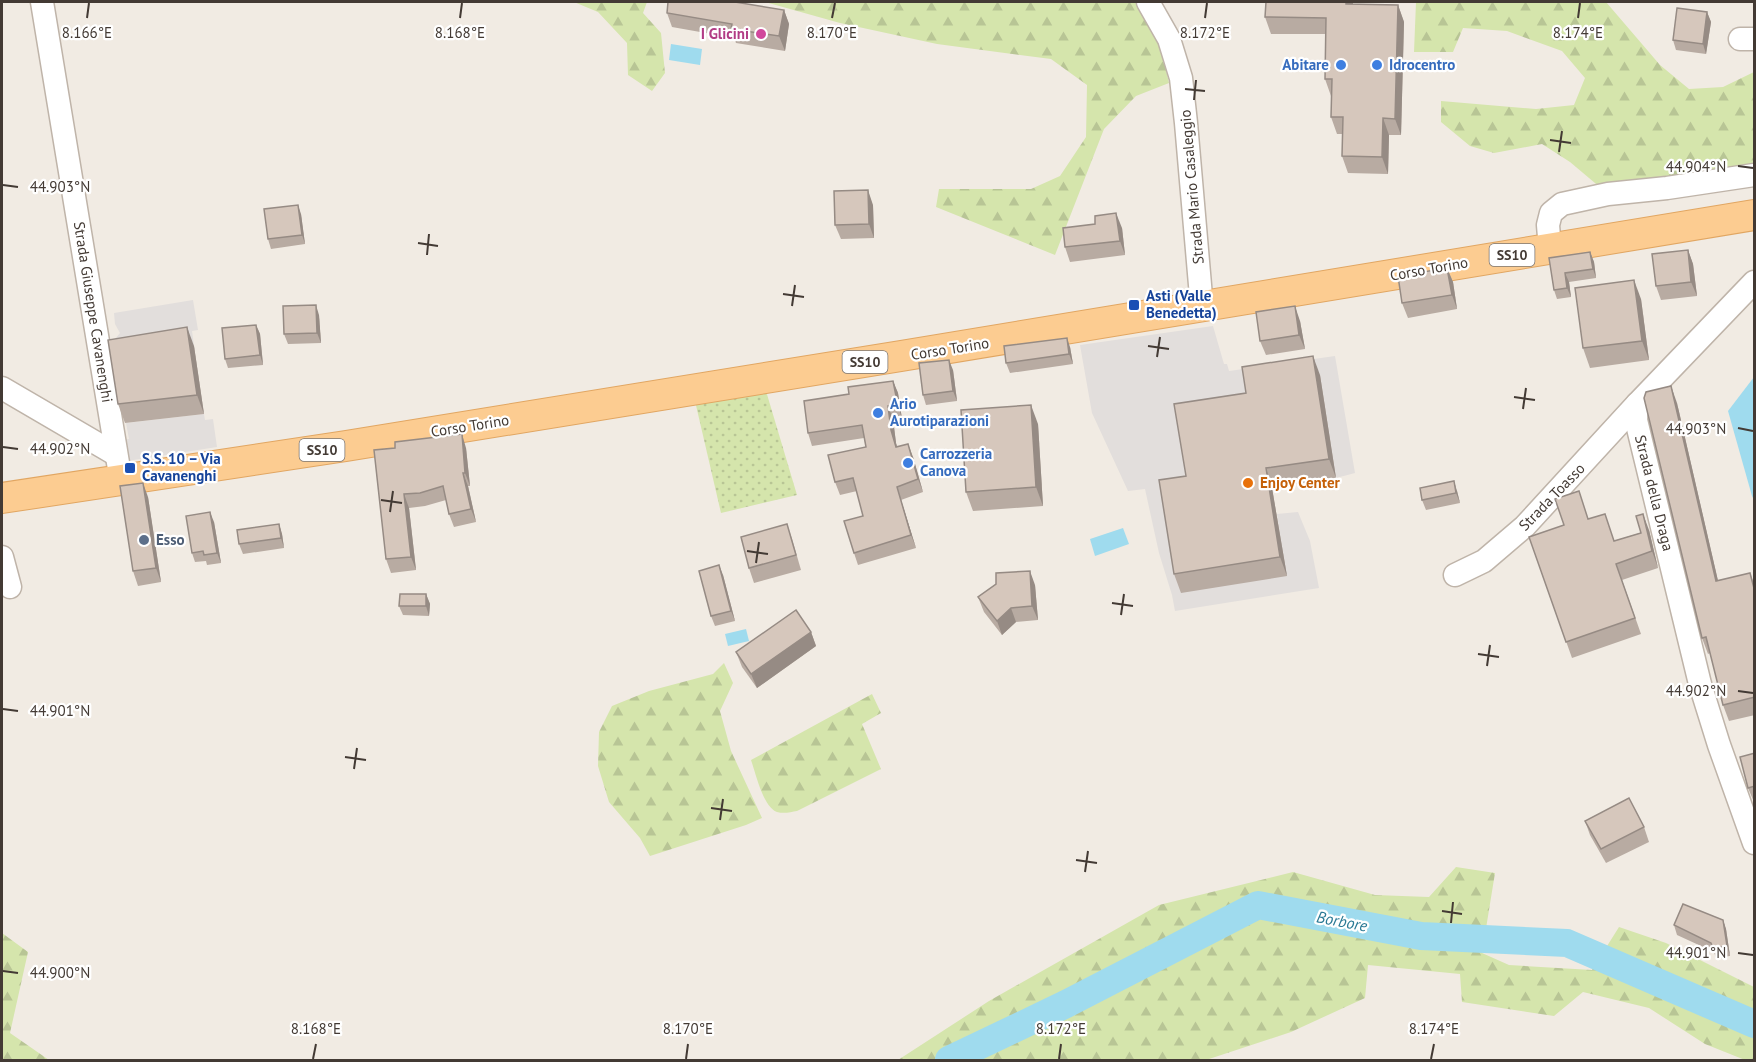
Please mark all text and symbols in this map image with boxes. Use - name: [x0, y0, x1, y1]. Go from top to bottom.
- text: 8.166°E: [62, 23, 112, 42]
- text: 8.168°E: [435, 23, 485, 42]
- text: 8.170°E: [807, 23, 857, 42]
- text: 8.172°E: [1180, 23, 1230, 42]
- text: 8.174°E: [1553, 23, 1603, 42]
- place label: I Glicini: [701, 24, 749, 43]
- marker: I Glicini: [754, 27, 768, 41]
- place label: Abitare: [1282, 55, 1329, 74]
- place label: Idrocentro: [1389, 55, 1455, 74]
- marker: Abitare: [1334, 58, 1348, 72]
- marker: Idrocentro: [1370, 58, 1384, 72]
- street label: Strada Mario Casaleggio: [1175, 109, 1208, 265]
- text: 44.904°N: [1666, 157, 1726, 176]
- text: 44.903°N: [30, 177, 90, 196]
- street label: Strada Giuseppe Cavanenghi: [70, 220, 117, 404]
- road number: SS10: [1490, 244, 1534, 266]
- street label: Corso Torino: [1388, 252, 1469, 285]
- place label: Asti (Valle Benedetta): [1146, 286, 1217, 322]
- marker: Asti (Valle Benedetta): [1127, 298, 1141, 312]
- street label: Corso Torino: [909, 333, 990, 364]
- road number: SS10: [842, 351, 888, 373]
- place label: Ario Aurotiparazioni: [890, 394, 989, 430]
- marker: Ario Aurotiparazioni: [871, 406, 885, 420]
- street label: Corso Torino: [429, 410, 510, 441]
- text: 44.903°N: [1666, 419, 1726, 438]
- street label: Strada della Draga: [1631, 433, 1678, 553]
- text: 44.902°N: [30, 439, 90, 458]
- road number: SS10: [300, 439, 344, 461]
- place label: Carrozzeria Canova: [920, 444, 992, 480]
- place label: S.S. 10 – Via Cavanenghi: [142, 449, 221, 485]
- marker: Carrozzeria Canova: [901, 456, 915, 470]
- street label: Strada Toasso: [1515, 459, 1589, 535]
- marker: S.S. 10 – Via Cavanenghi: [123, 461, 137, 475]
- place label: Enjoy Center: [1260, 473, 1341, 492]
- marker: Enjoy Center: [1241, 476, 1255, 490]
- place label: Esso: [156, 530, 185, 549]
- marker: Esso: [137, 533, 151, 547]
- text: 44.902°N: [1666, 681, 1726, 700]
- text: 44.901°N: [30, 701, 90, 720]
- water label: Borbore: [1315, 906, 1370, 936]
- text: 44.901°N: [1666, 943, 1726, 962]
- text: 44.900°N: [30, 963, 90, 982]
- text: 8.168°E: [291, 1019, 341, 1038]
- text: 8.170°E: [663, 1019, 713, 1038]
- text: 8.172°E: [1036, 1019, 1086, 1038]
- text: 8.174°E: [1409, 1019, 1459, 1038]

